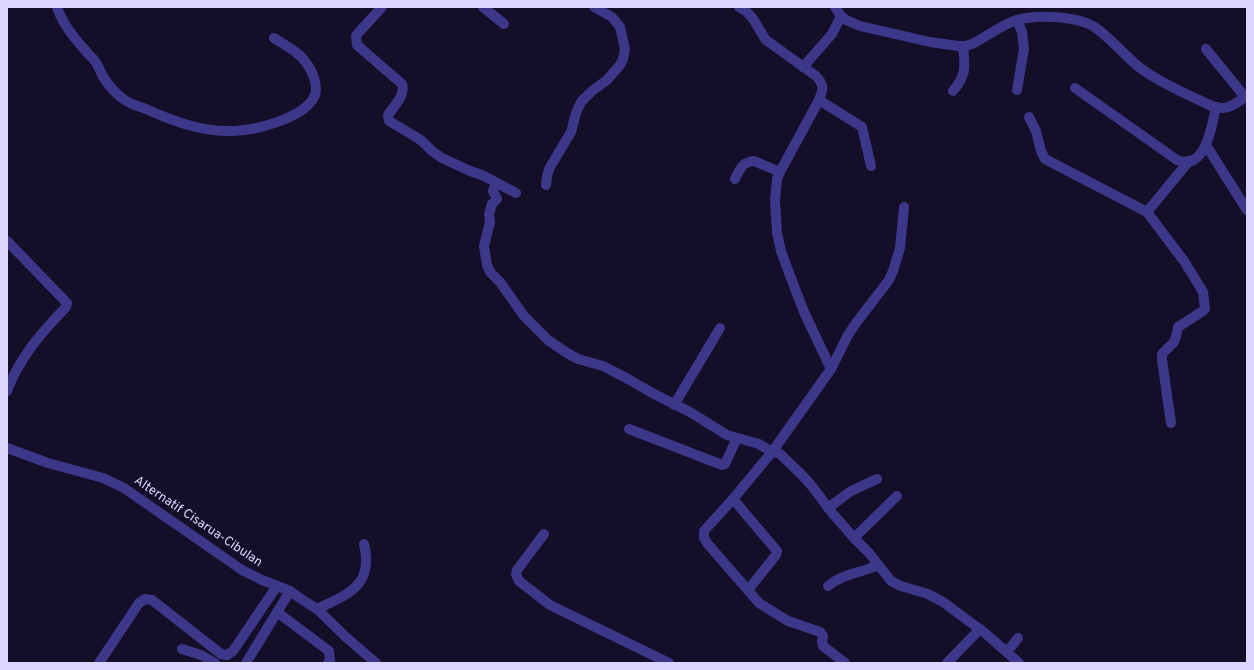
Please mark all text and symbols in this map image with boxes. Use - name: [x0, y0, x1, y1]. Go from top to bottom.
- street label: Alternatif Cisarua-Cibulan: [131, 473, 265, 571]

